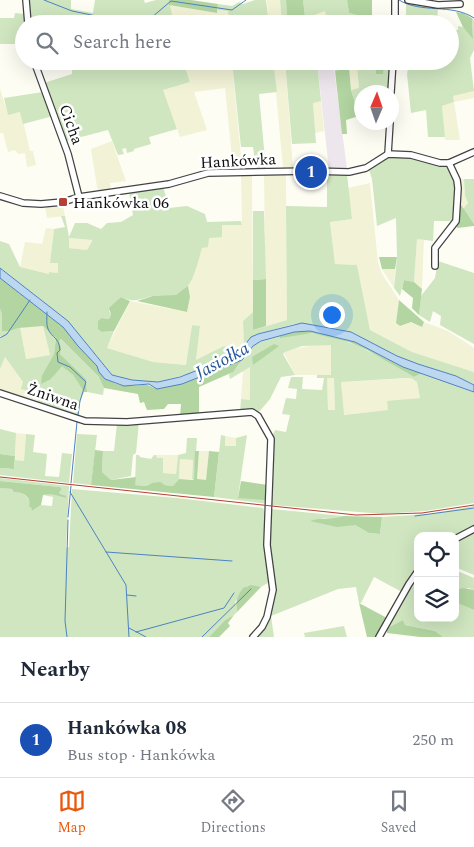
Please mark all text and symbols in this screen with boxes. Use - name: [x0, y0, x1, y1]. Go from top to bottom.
- search box: [15, 15, 459, 70]
- text: Search here: [73, 28, 172, 57]
- icon: search: [33, 29, 61, 57]
- north arrow: [354, 85, 399, 130]
- street label: Cicha: [53, 101, 89, 148]
- street label: Hankówka: [200, 147, 277, 175]
- pin: 1: [295, 153, 327, 191]
- place label: Hankówka 06: [73, 191, 169, 215]
- marker: Hankówka 06: [57, 196, 69, 208]
- your location: [319, 302, 345, 328]
- water label: Jasiołka: [189, 335, 254, 387]
- street label: Żniwna: [23, 377, 82, 417]
- map controls: [414, 532, 459, 622]
- button: locate: [414, 532, 459, 577]
- button: layers: [414, 577, 459, 622]
- text: Nearby: [20, 654, 90, 686]
- text: Hankówka 08: [67, 714, 187, 743]
- text: 1: [32, 728, 40, 752]
- text: 250 m: [412, 728, 454, 752]
- text: Bus stop · Hankówka: [67, 743, 215, 767]
- tab: Map: [57, 787, 86, 838]
- tab: Directions: [200, 787, 266, 838]
- tab: Saved: [381, 787, 417, 838]

